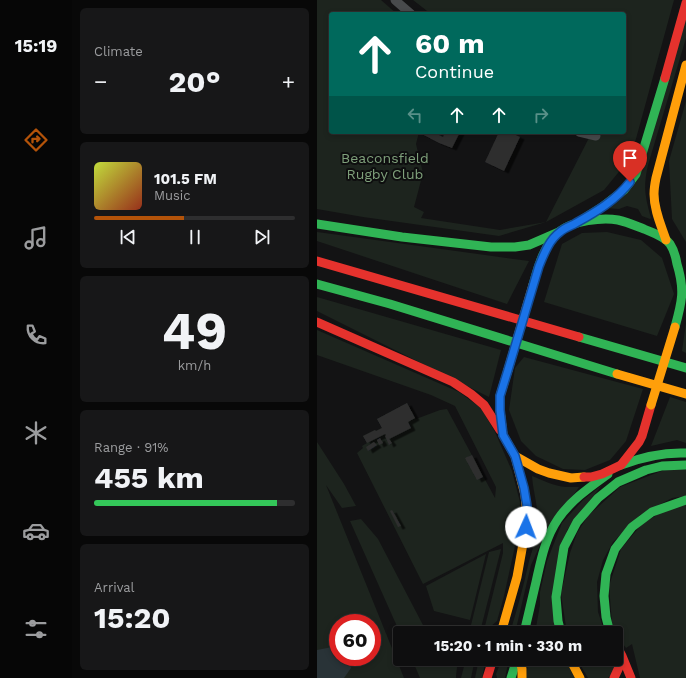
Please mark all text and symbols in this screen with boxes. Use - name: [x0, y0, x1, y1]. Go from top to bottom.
- text: 60 m: [415, 27, 485, 60]
- icon: ahead: [349, 28, 401, 80]
- text: 15:19: [15, 35, 57, 56]
- text: Climate: [94, 44, 143, 59]
- text: Continue: [415, 61, 494, 82]
- text: 20°: [168, 64, 221, 99]
- text: −: [94, 69, 107, 94]
- text: +: [282, 69, 295, 94]
- icon: left: [404, 104, 426, 126]
- icon: ahead: [446, 104, 468, 126]
- icon: ahead: [488, 104, 510, 126]
- icon: right: [530, 104, 552, 126]
- icon: directions: [22, 126, 50, 154]
- pin: [613, 141, 647, 182]
- icon: arrive: [619, 147, 641, 169]
- park label: Beaconsfield Rugby Club: [341, 150, 429, 182]
- text: 101.5 FM: [154, 170, 217, 188]
- text: Music: [154, 188, 191, 203]
- icon: music: [22, 224, 50, 252]
- icon: previous: [117, 226, 139, 248]
- icon: pause: [184, 226, 206, 248]
- icon: next: [251, 226, 273, 248]
- text: 49: [162, 301, 227, 362]
- icon: phone: [22, 321, 50, 349]
- text: km/h: [178, 358, 211, 373]
- icon: climate: [22, 419, 50, 447]
- text: Range · 91%: [94, 440, 169, 455]
- text: 455 km: [94, 460, 204, 495]
- position arrow: [505, 506, 547, 548]
- icon: car: [22, 517, 50, 545]
- text: Arrival: [94, 580, 135, 595]
- text: 15:20: [94, 600, 171, 635]
- speed limit sign: 60: [329, 614, 381, 666]
- icon: filters: [22, 615, 50, 643]
- text: 15:20 · 1 min · 330 m: [434, 637, 582, 655]

